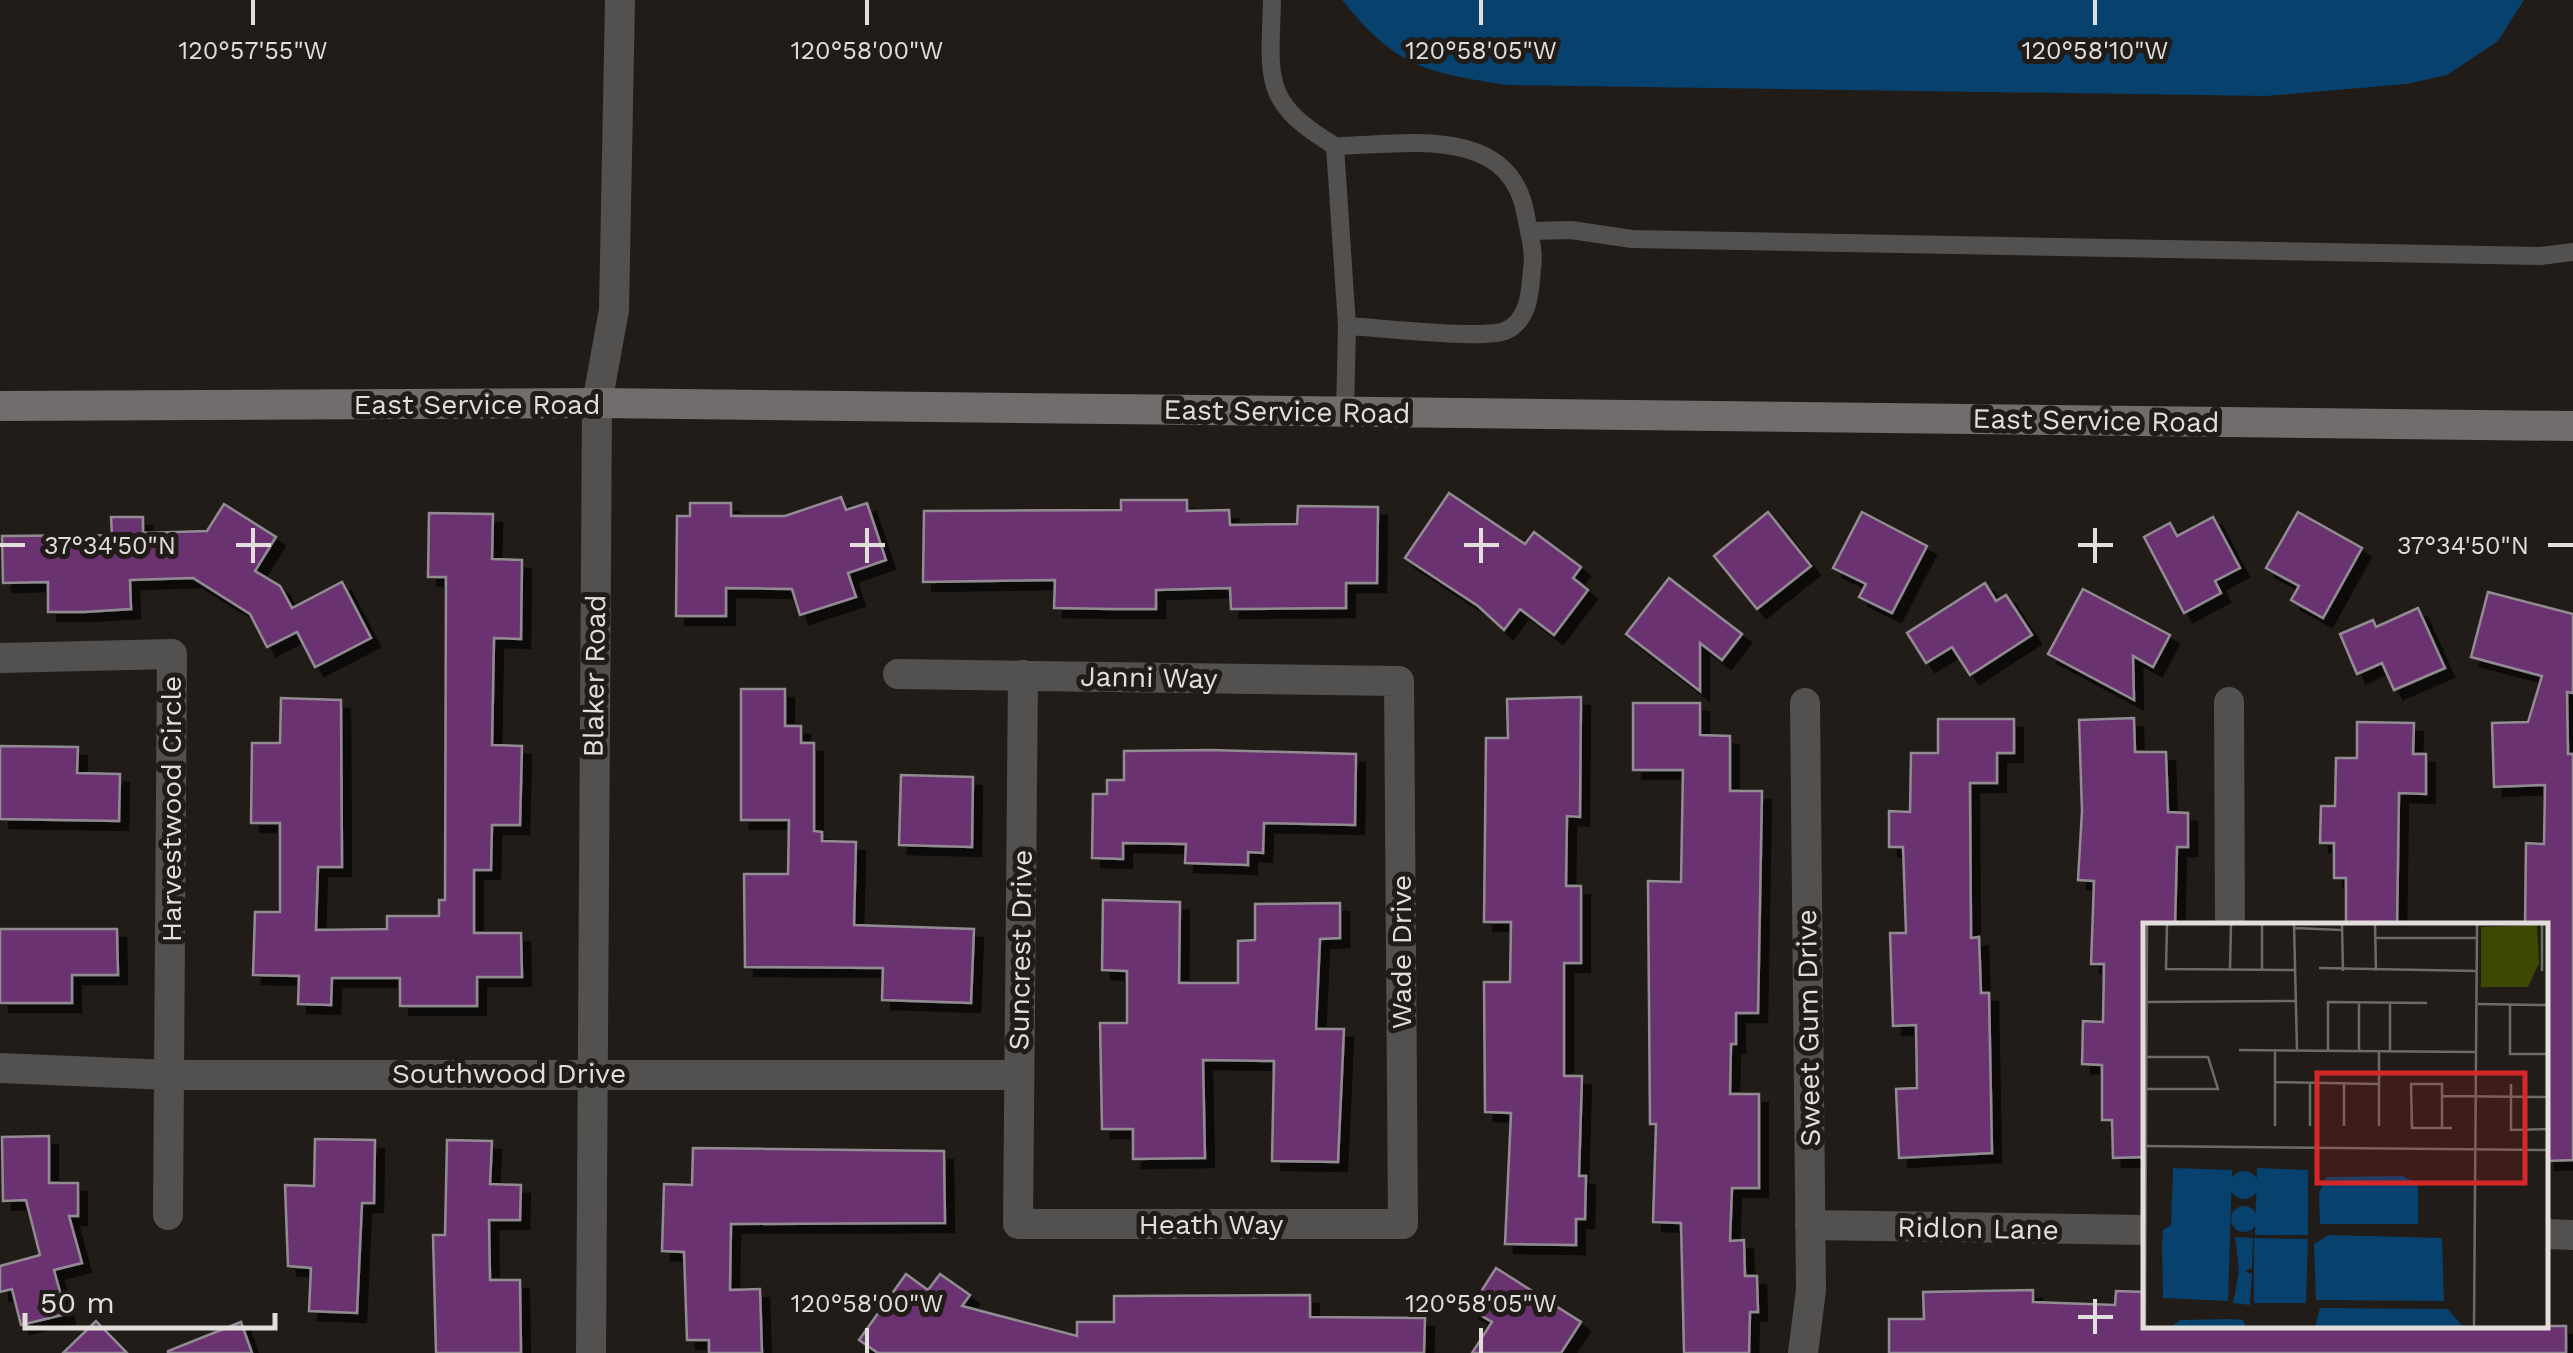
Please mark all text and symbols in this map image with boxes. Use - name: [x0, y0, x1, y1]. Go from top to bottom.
- text: 120°57'55"W: [178, 36, 328, 65]
- text: 120°58'00"W: [791, 36, 943, 65]
- text: 120°58'05"W: [1405, 36, 1557, 65]
- text: 120°58'10"W: [2022, 36, 2168, 65]
- street label: East Service Road: [353, 388, 601, 421]
- street label: East Service Road: [1163, 393, 1411, 430]
- street label: East Service Road: [1972, 402, 2220, 439]
- text: 37°34'50"N: [44, 531, 176, 560]
- text: 37°34'50"N: [2397, 531, 2529, 560]
- street label: Blaker Road: [577, 594, 612, 758]
- street label: Janni Way: [1080, 660, 1219, 695]
- street label: Harvestwood Circle: [155, 676, 188, 942]
- street label: Suncrest Drive: [1002, 849, 1039, 1051]
- street label: Wade Drive: [1385, 875, 1418, 1029]
- street label: Sweet Gum Drive: [1790, 909, 1827, 1147]
- inset map: [2143, 923, 2548, 1328]
- street label: Southwood Drive: [392, 1057, 626, 1090]
- street label: Heath Way: [1139, 1208, 1284, 1241]
- street label: Ridlon Lane: [1897, 1211, 2059, 1246]
- scale bar: [25, 1268, 275, 1330]
- text: 50 m: [40, 1285, 115, 1320]
- text: 120°58'00"W: [791, 1289, 943, 1318]
- text: 120°58'05"W: [1405, 1289, 1557, 1318]

